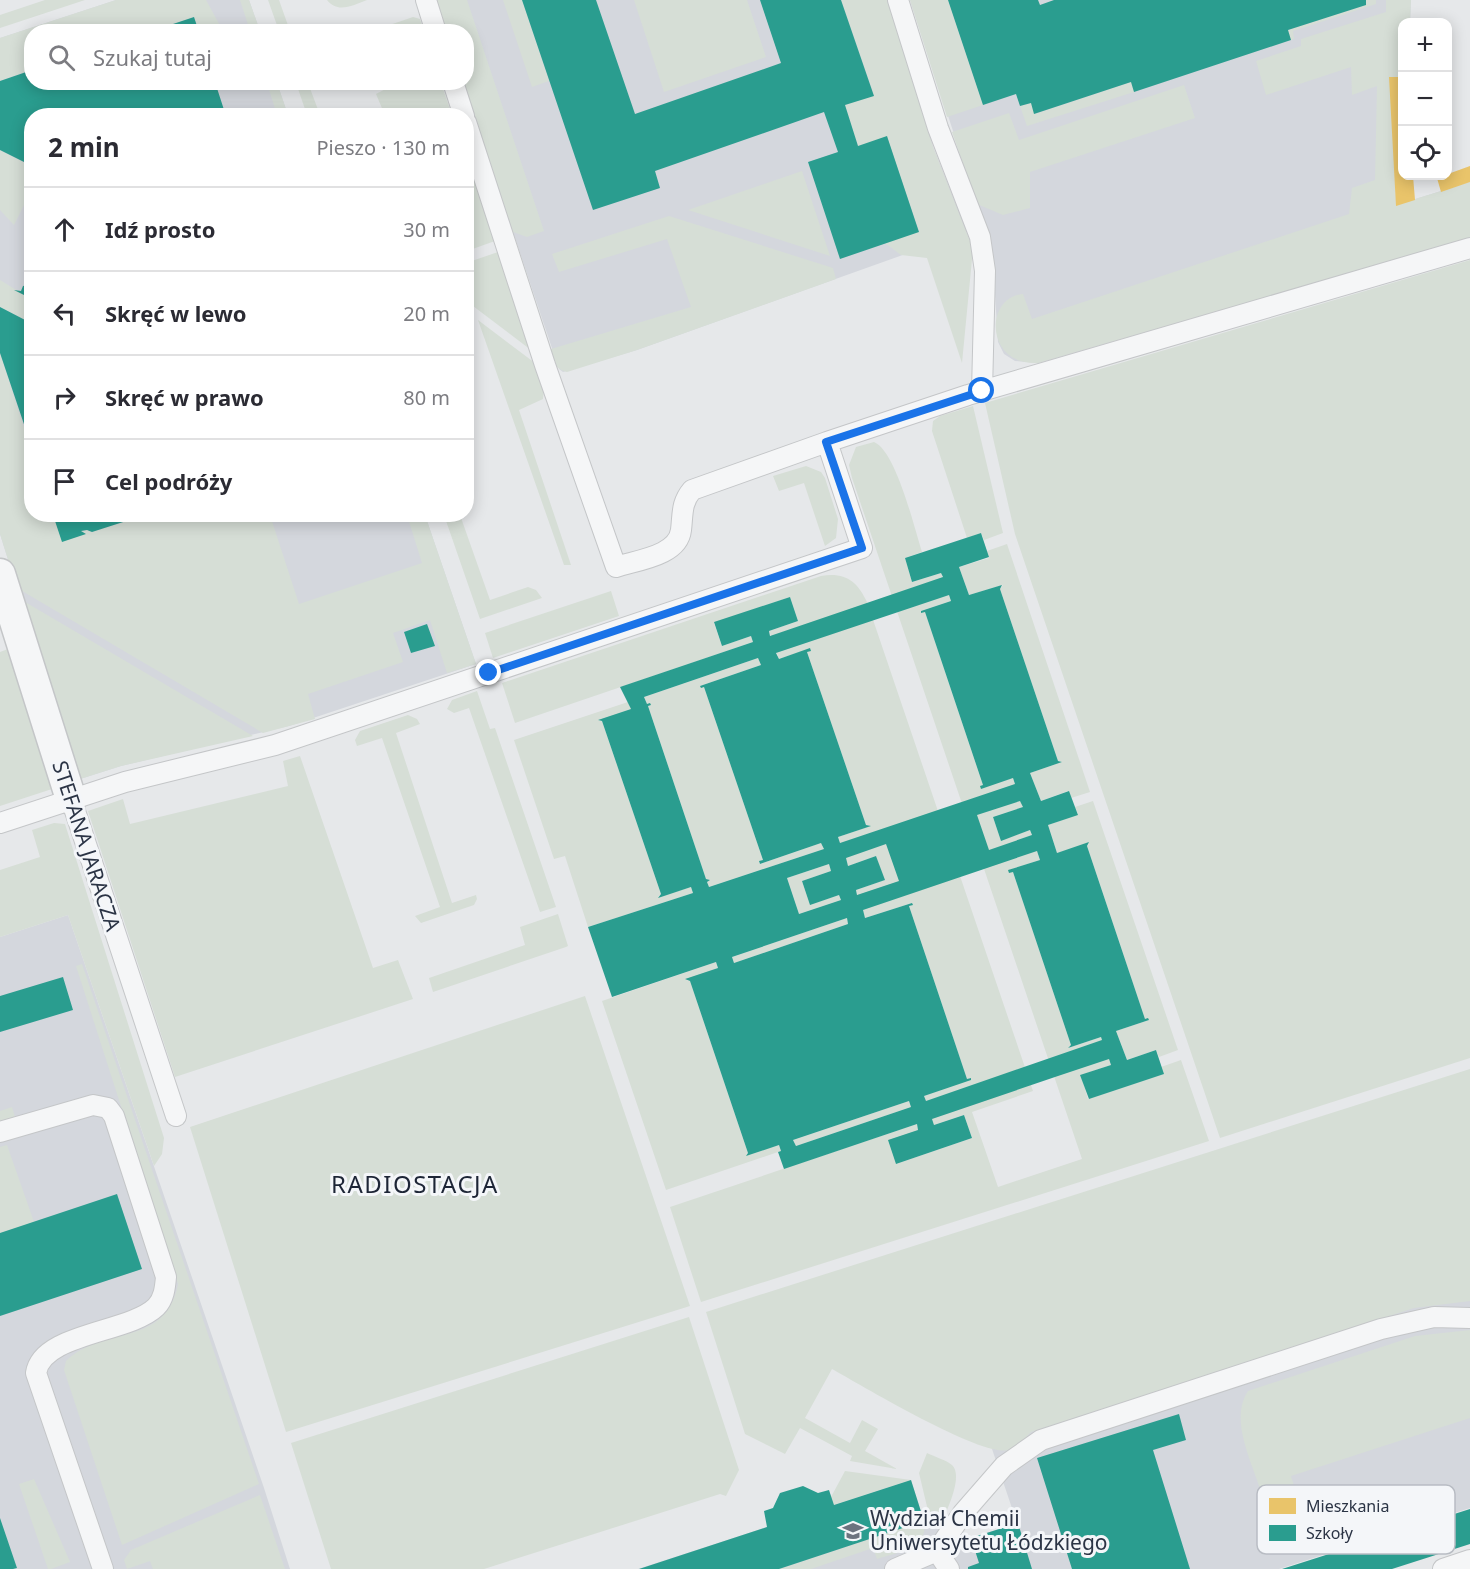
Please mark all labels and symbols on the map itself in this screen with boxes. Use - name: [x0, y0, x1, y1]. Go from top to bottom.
- route start: [968, 377, 994, 403]
- route end: [475, 659, 501, 685]
- street label: STEFANA JARACZA: [46, 757, 128, 935]
- district label: RADIOSTACJA: [331, 1167, 499, 1200]
- legend: [1257, 1485, 1455, 1554]
- text: Mieszkania: [1306, 1495, 1389, 1517]
- place label: Wydział Chemii Uniwersytetu Łódzkiego: [870, 1504, 1108, 1556]
- school or university icon: Wydział Chemii Uniwersytetu Łódzkiego: [841, 1519, 865, 1543]
- text: Szkoły: [1306, 1522, 1354, 1544]

